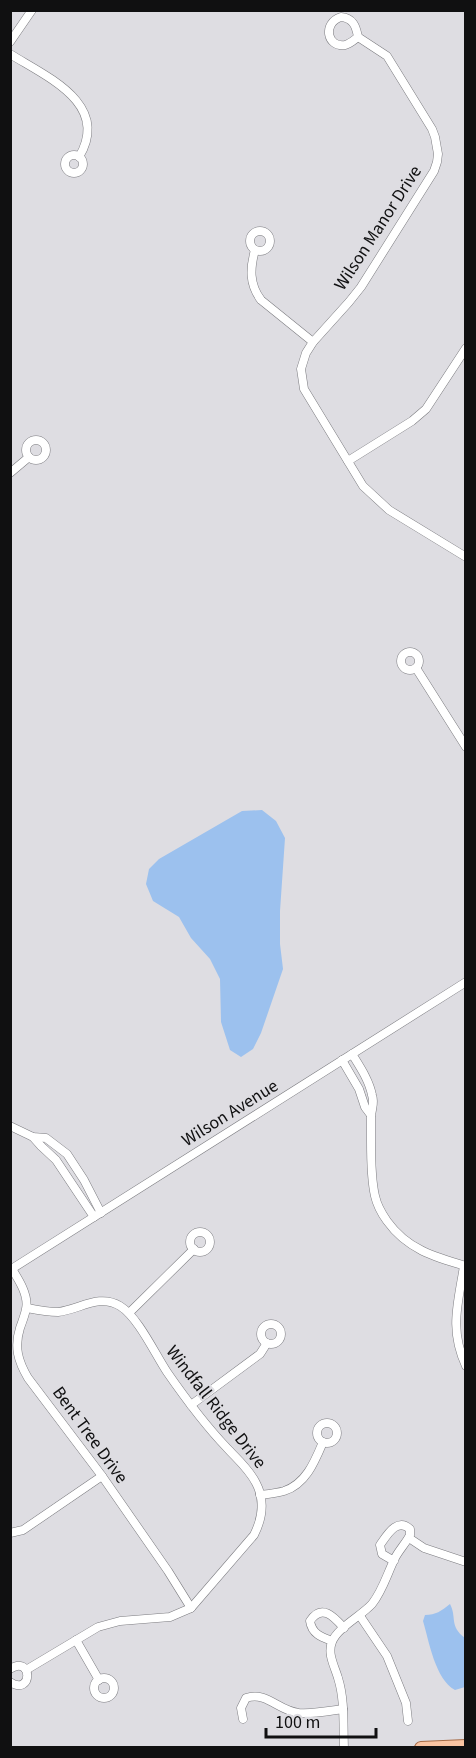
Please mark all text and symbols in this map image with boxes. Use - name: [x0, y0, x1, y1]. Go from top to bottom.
- street label: Wilson Manor Drive: [328, 161, 428, 295]
- street label: Wilson Avenue: [177, 1073, 283, 1153]
- street label: Windfall Ridge Drive: [160, 1340, 272, 1474]
- street label: Bent Tree Drive: [46, 1381, 134, 1489]
- scale bar: [266, 1701, 376, 1739]
- text: 100 m: [275, 1710, 320, 1735]

